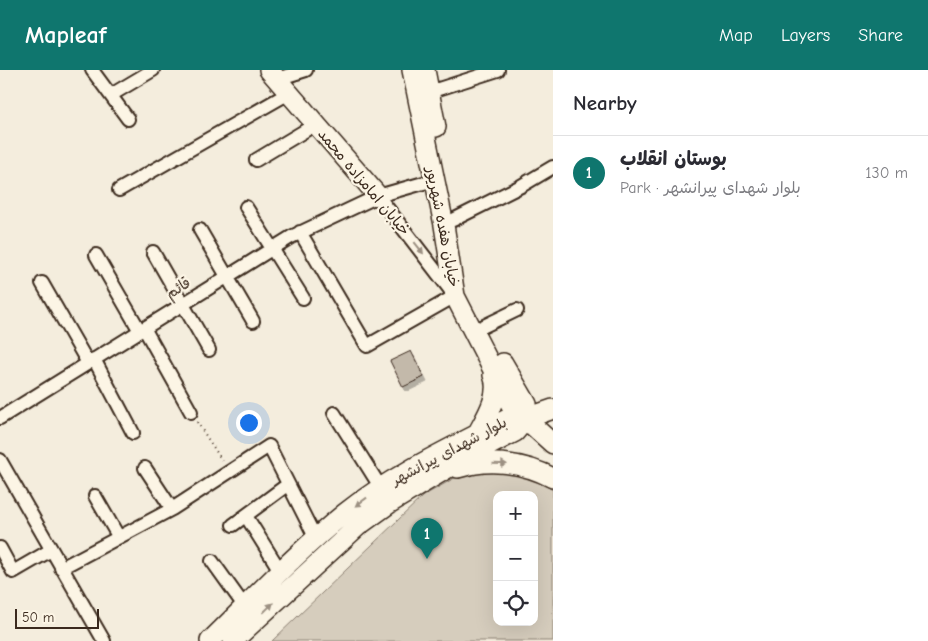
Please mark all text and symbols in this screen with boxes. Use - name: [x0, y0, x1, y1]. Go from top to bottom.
- text: Mapleaf: [25, 21, 106, 49]
- text: Map: [719, 25, 753, 46]
- text: Layers: [781, 25, 830, 46]
- text: Share: [858, 25, 903, 46]
- text: Nearby: [573, 91, 637, 115]
- street label: خیابان امامزاده محمد: [314, 125, 414, 239]
- text: بوستان انقلاب: [620, 148, 727, 170]
- street label: خیابان هفده شهریور: [422, 164, 463, 289]
- text: 1: [586, 164, 592, 182]
- text: 130 m: [865, 164, 908, 182]
- text: Park · بلوار شهدای پیرانشهر: [620, 179, 801, 197]
- one-way arrow: [413, 241, 424, 254]
- street label: قائم: [162, 273, 195, 305]
- your location: [236, 410, 262, 436]
- street label: بلوار شهدای پیرانشهر: [387, 413, 510, 491]
- one-way arrow: [492, 460, 508, 468]
- map controls: [493, 491, 538, 626]
- button: +: [493, 491, 538, 536]
- one-way arrow: [354, 497, 368, 507]
- pin: 1: [411, 518, 443, 559]
- button: −: [493, 536, 538, 581]
- button: locate: [493, 581, 538, 626]
- one-way arrow: [262, 602, 274, 614]
- scale bar: [15, 606, 99, 629]
- text: 50 m: [22, 609, 54, 626]

